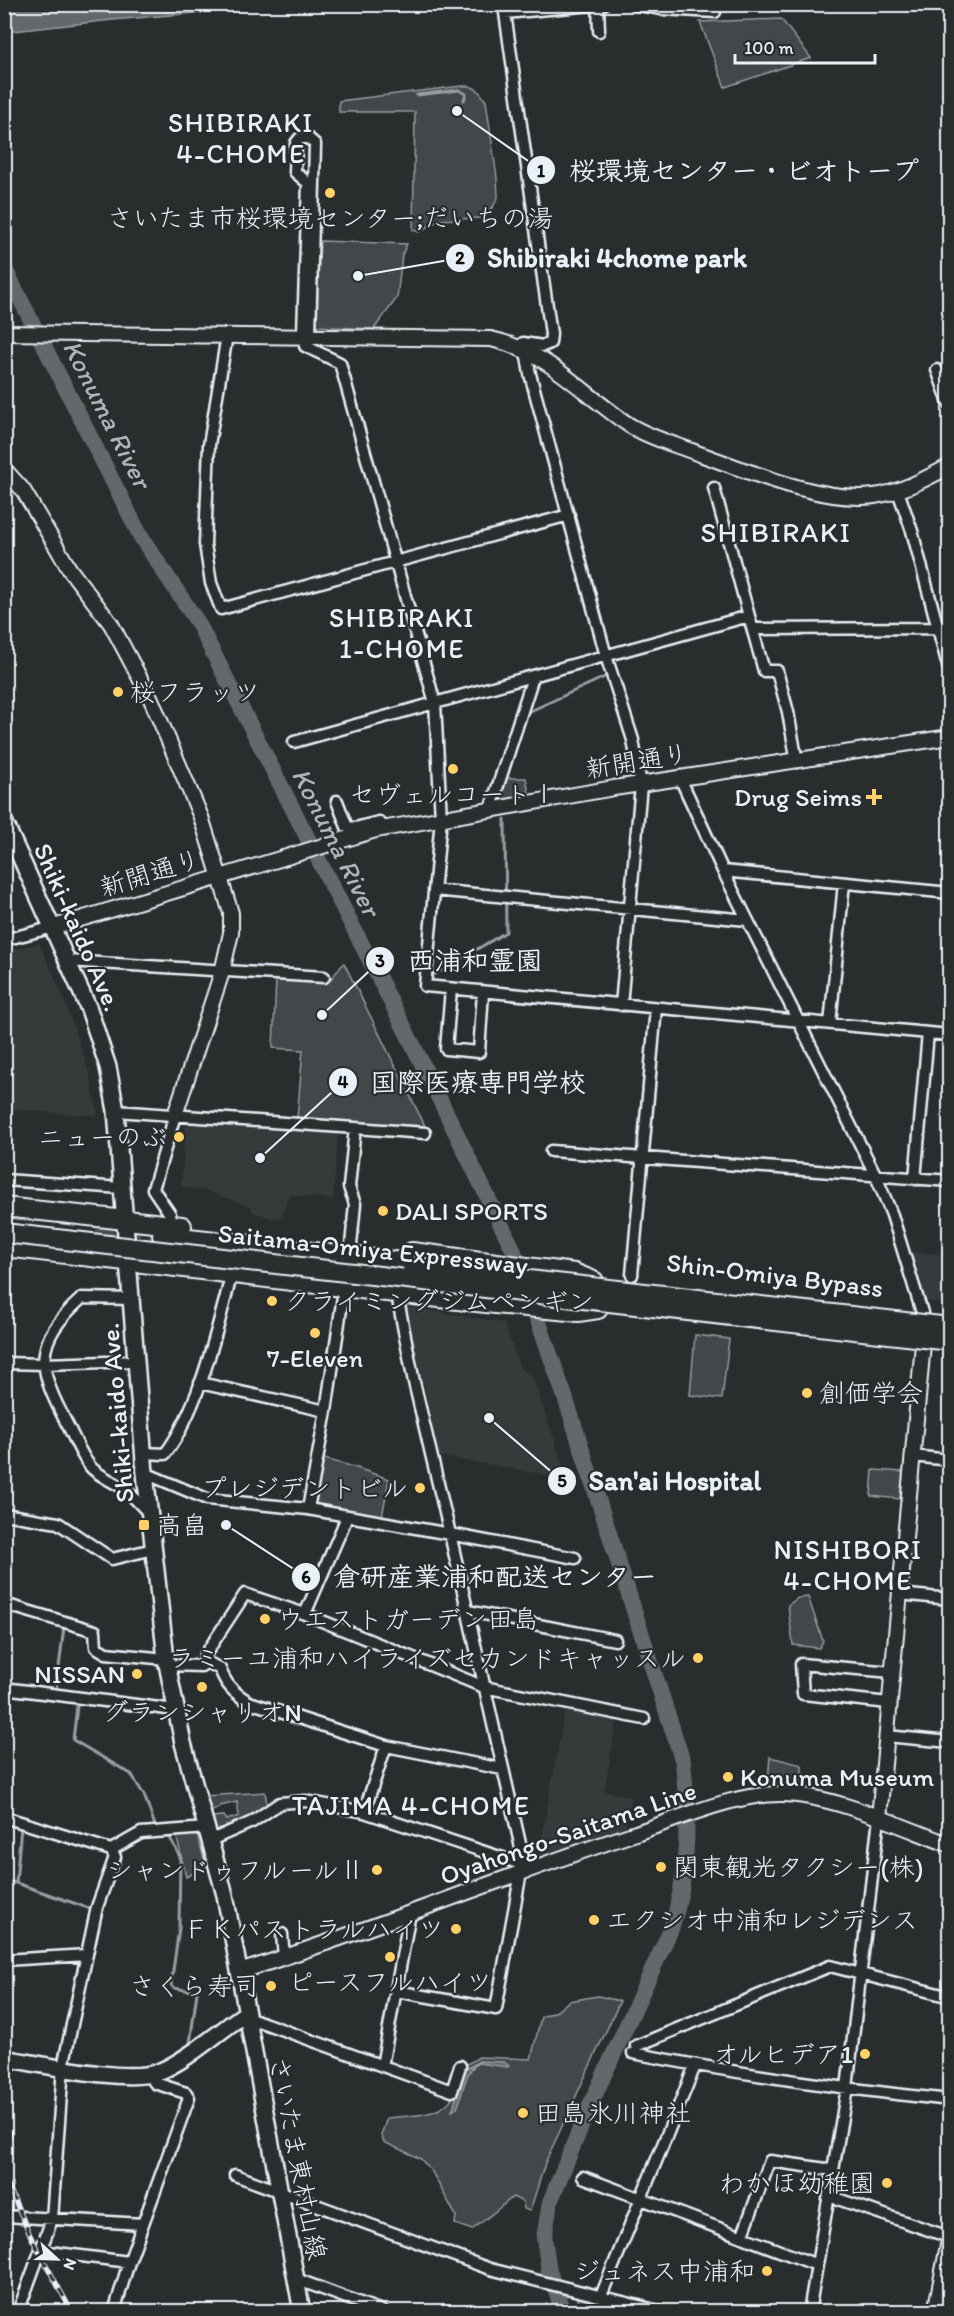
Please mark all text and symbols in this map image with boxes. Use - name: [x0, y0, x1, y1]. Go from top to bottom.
- scale bar: [735, 27, 874, 65]
- text: 100 m: [744, 37, 794, 59]
- district label: SHIBIRAKI 4-CHOME: [168, 106, 314, 170]
- callout: 桜環境センター・ビオトープ: [526, 148, 931, 193]
- text: 桜環境センター・ビオトープ: [569, 154, 919, 187]
- text: 1: [537, 160, 546, 182]
- marker: さいたま市桜環境センター;だいちの湯: [323, 186, 337, 200]
- place label: さいたま市桜環境センター;だいちの湯: [107, 202, 553, 234]
- callout: Shibiraki 4chome park: [445, 235, 759, 280]
- text: Shibiraki 4chome park: [487, 241, 748, 274]
- text: 2: [455, 247, 465, 269]
- water label: Konuma River: [56, 334, 160, 496]
- district label: SHIBIRAKI: [701, 515, 851, 549]
- district label: SHIBIRAKI 1-CHOME: [329, 601, 475, 665]
- place label: 桜フラッツ: [130, 676, 260, 708]
- marker: 桜フラッツ: [111, 685, 125, 699]
- street label: 新開通り: [583, 737, 691, 785]
- water label: Konuma River: [285, 762, 389, 924]
- marker: セヴェルコートⅠ: [446, 762, 460, 776]
- place label: セヴェルコートⅠ: [349, 778, 557, 810]
- place label: Drug Seims: [734, 781, 862, 813]
- marker: Drug Seims: [867, 790, 881, 804]
- street label: Shiki-kaido Ave.: [27, 838, 129, 1016]
- street label: 新開通り: [96, 842, 204, 904]
- callout: 西浦和霊園: [365, 938, 554, 983]
- text: 西浦和霊園: [408, 944, 543, 977]
- text: 3: [375, 950, 385, 972]
- callout: 国際医療専門学校: [328, 1060, 598, 1105]
- text: 国際医療専門学校: [370, 1066, 586, 1099]
- text: 4: [338, 1071, 349, 1093]
- place label: ニューのぶ: [38, 1121, 167, 1153]
- marker: ニューのぶ: [172, 1130, 186, 1144]
- place label: DALI SPORTS: [395, 1195, 548, 1227]
- marker: DALI SPORTS: [376, 1204, 390, 1218]
- street label: Saitama-Omiya Expressway: [217, 1217, 529, 1281]
- street label: Shin-Omiya Bypass: [665, 1246, 885, 1304]
- place label: クライミングジムペンギン: [284, 1285, 594, 1317]
- marker: クライミングジムペンギン: [265, 1294, 279, 1308]
- street label: Shiki-kaido Ave.: [93, 1322, 141, 1504]
- marker: 7-Eleven: [308, 1326, 322, 1340]
- place label: 7-Eleven: [267, 1342, 364, 1374]
- place label: 創価学会: [819, 1377, 923, 1409]
- marker: 創価学会: [800, 1386, 814, 1400]
- callout: San'ai Hospital: [547, 1458, 773, 1503]
- text: San'ai Hospital: [589, 1464, 762, 1497]
- text: 5: [557, 1470, 567, 1492]
- place label: プレジデントビル: [201, 1472, 408, 1504]
- marker: プレジデントビル: [413, 1481, 427, 1495]
- place label: 高畠: [156, 1509, 208, 1541]
- marker: 高畠: [137, 1518, 151, 1532]
- district label: NISHIBORI 4-CHOME: [773, 1533, 923, 1597]
- callout: 倉研産業浦和配送センター: [291, 1554, 669, 1599]
- text: 倉研産業浦和配送センター: [333, 1560, 657, 1593]
- text: 6: [301, 1566, 311, 1588]
- place label: ウエストガーデン田島: [277, 1603, 539, 1635]
- marker: ウエストガーデン田島: [258, 1612, 272, 1626]
- place label: ラミーユ浦和ハイライズセカンドキャッスル: [169, 1642, 686, 1674]
- marker: ラミーユ浦和ハイライズセカンドキャッスル: [691, 1651, 705, 1665]
- place label: NISSAN: [34, 1658, 125, 1690]
- marker: NISSAN: [130, 1667, 144, 1681]
- marker: グランシャリオN: [195, 1680, 209, 1694]
- place label: グランシャリオN: [102, 1696, 302, 1728]
- place label: Konuma Museum: [740, 1761, 934, 1793]
- marker: Konuma Museum: [721, 1770, 735, 1784]
- street label: Oyahongo-Saitama Line: [436, 1774, 700, 1892]
- district label: TAJIMA 4-CHOME: [292, 1789, 530, 1822]
- place label: 関東観光タクシー(株): [673, 1851, 923, 1883]
- place label: シャンドゥフルールⅡ: [107, 1854, 365, 1886]
- marker: 関東観光タクシー(株): [654, 1860, 668, 1874]
- marker: シャンドゥフルールⅡ: [370, 1863, 384, 1877]
- place label: エクシオ中浦和レジデンス: [606, 1904, 918, 1936]
- place label: ＦＫパストラルハイツ: [183, 1913, 444, 1945]
- marker: エクシオ中浦和レジデンス: [587, 1913, 601, 1927]
- marker: ＦＫパストラルハイツ: [449, 1922, 463, 1936]
- marker: ピースフルハイツ: [383, 1950, 397, 1964]
- place label: ピースフルハイツ: [288, 1966, 492, 1998]
- place label: さくら寿司: [129, 1970, 259, 2002]
- marker: さくら寿司: [264, 1979, 278, 1993]
- place label: オルヒデア1: [712, 2038, 853, 2070]
- marker: オルヒデア1: [858, 2047, 872, 2061]
- street label: さいたま東村山線: [263, 2053, 333, 2263]
- place label: 田島氷川神社: [535, 2097, 691, 2129]
- marker: 田島氷川神社: [516, 2106, 530, 2120]
- place label: わかほ幼稚園: [719, 2167, 875, 2199]
- marker: わかほ幼稚園: [880, 2176, 894, 2190]
- north arrow: [27, 2229, 87, 2289]
- place label: ジュネス中浦和: [574, 2255, 755, 2287]
- text: N: [60, 2256, 81, 2273]
- marker: ジュネス中浦和: [760, 2264, 774, 2278]

